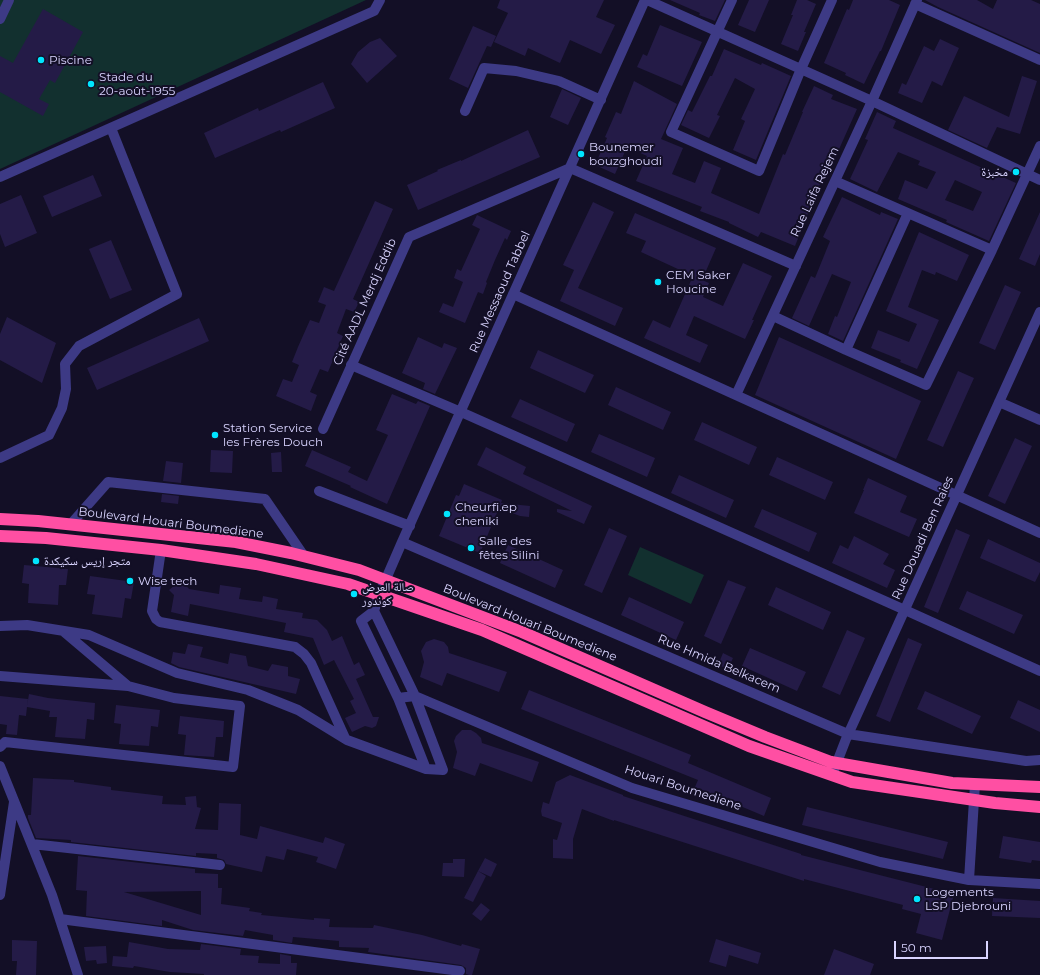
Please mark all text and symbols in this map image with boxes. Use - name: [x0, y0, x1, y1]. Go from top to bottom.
- place label: Piscine: [49, 53, 92, 67]
- marker: Piscine: [36, 55, 46, 65]
- place label: Stade du 20-août-1955: [99, 70, 175, 98]
- marker: Stade du 20-août-1955: [86, 79, 96, 89]
- place label: Bounemer bouzghoudi: [589, 140, 662, 168]
- street label: Rue Laifa Rejem: [788, 145, 842, 239]
- marker: Bounemer bouzghoudi: [576, 149, 586, 159]
- place label: مخبزة: [981, 165, 1008, 179]
- marker: مخبزة: [1011, 167, 1021, 177]
- street label: Rue Messaoud Tabbel: [467, 229, 533, 355]
- street label: Cité AADL Merdj Eddib: [330, 236, 400, 368]
- place label: CEM Saker Houcine: [666, 268, 731, 296]
- marker: CEM Saker Houcine: [653, 277, 663, 287]
- place label: Station Service les Frères Douch: [223, 421, 323, 449]
- marker: Station Service les Frères Douch: [210, 430, 220, 440]
- street label: Rue Douadi Ben Raies: [889, 474, 957, 602]
- place label: Cheurfi.ep cheniki: [455, 500, 517, 528]
- street label: Boulevard Houari Boumediene: [78, 504, 264, 542]
- marker: Cheurfi.ep cheniki: [442, 509, 452, 519]
- place label: Salle des fêtes Silini: [479, 534, 540, 562]
- marker: Salle des fêtes Silini: [466, 543, 476, 553]
- place label: متجر إريس سكيكدة: [44, 554, 131, 568]
- marker: متجر إريس سكيكدة: [31, 556, 41, 566]
- place label: Wise tech: [138, 574, 197, 588]
- marker: Wise tech: [125, 576, 135, 586]
- place label: صالة العرض كوندور: [362, 580, 414, 608]
- street label: Boulevard Houari Boumediene: [441, 581, 619, 665]
- marker: صالة العرض كوندور: [349, 589, 359, 599]
- street label: Rue Hmida Belkacem: [656, 632, 782, 696]
- street label: Houari Boumediene: [623, 762, 743, 814]
- place label: Logements LSP Djebrouni: [925, 885, 1011, 913]
- marker: Logements LSP Djebrouni: [912, 894, 922, 904]
- scale bar: [896, 933, 990, 959]
- text: 50 m: [901, 940, 932, 955]

